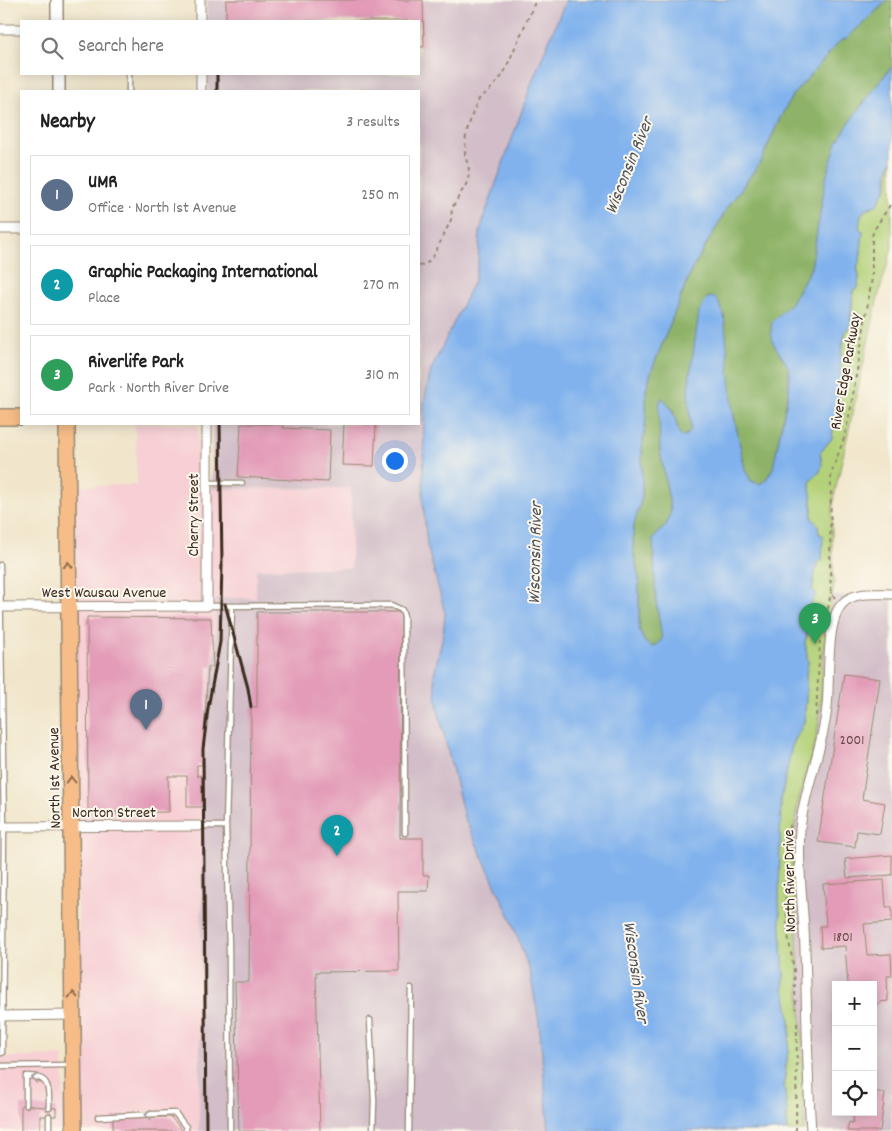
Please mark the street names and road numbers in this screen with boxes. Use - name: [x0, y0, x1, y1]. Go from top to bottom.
- street label: River Edge Parkway: [825, 311, 868, 432]
- street label: Cherry Street: [183, 473, 206, 557]
- street label: West Wausau Avenue: [42, 582, 166, 605]
- street label: North 1st Avenue: [43, 727, 68, 829]
- street label: Norton Street: [72, 802, 156, 825]
- street label: North River Drive: [778, 829, 803, 933]

